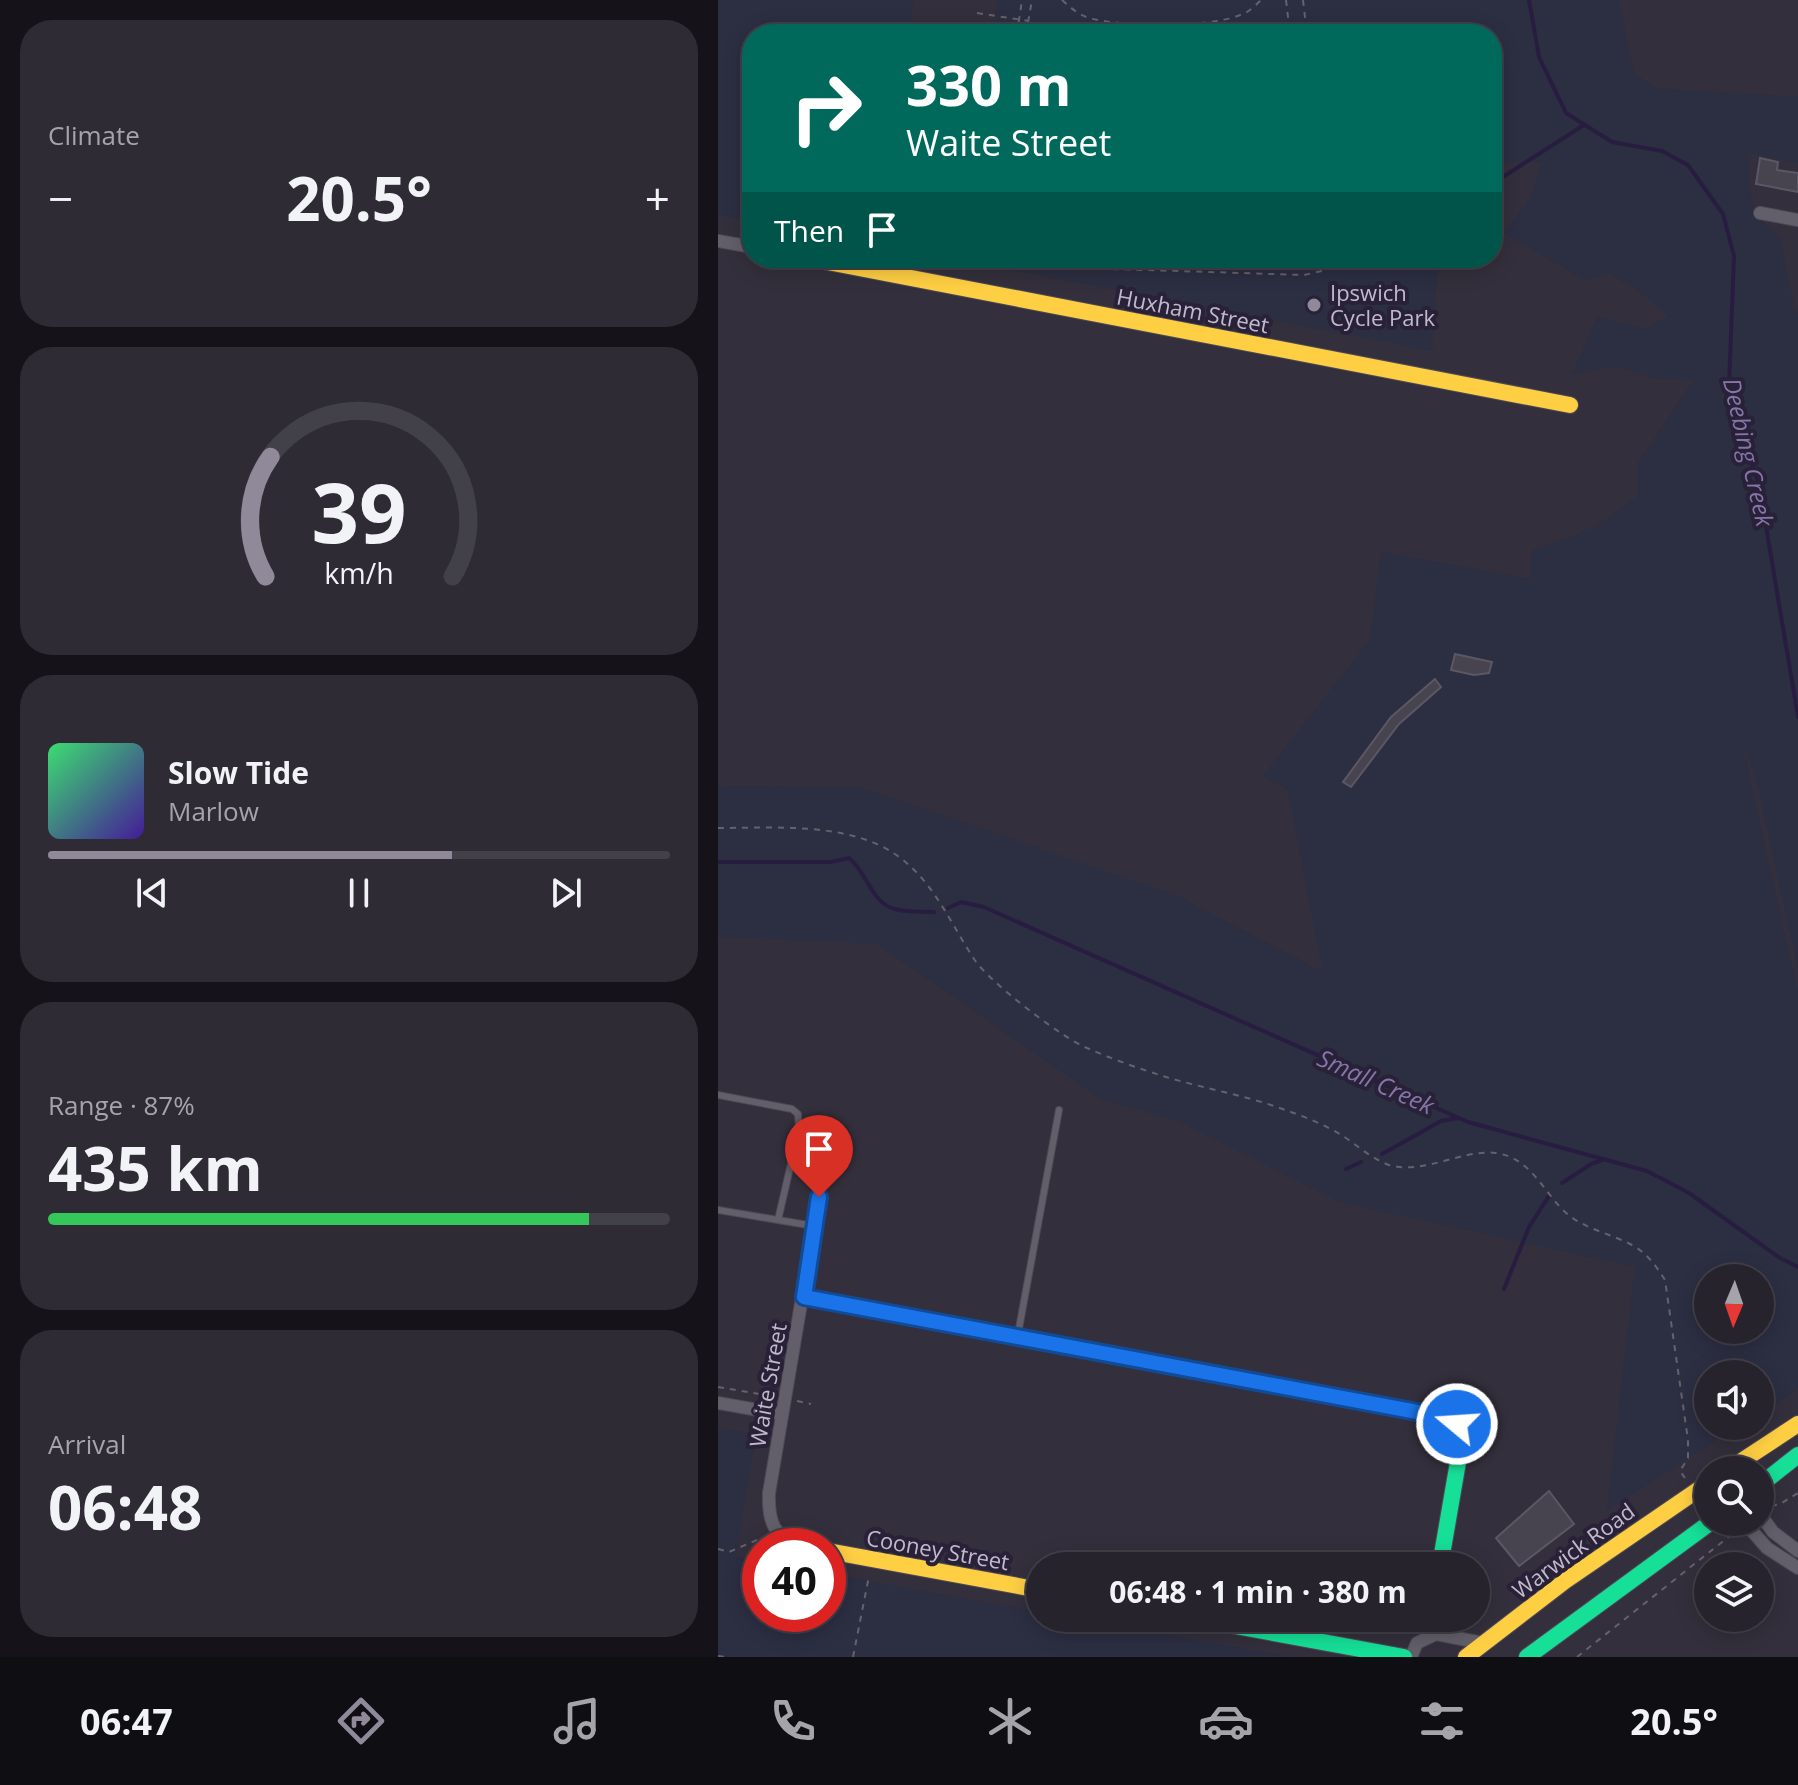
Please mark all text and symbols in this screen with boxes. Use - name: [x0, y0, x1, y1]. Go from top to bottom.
- text: 330 m: [906, 46, 1072, 122]
- icon: right: [774, 56, 878, 160]
- text: Climate: [48, 117, 140, 153]
- text: Waite Street: [906, 118, 1111, 167]
- text: 20.5°: [286, 157, 432, 239]
- text: −: [48, 168, 73, 228]
- text: +: [645, 168, 670, 228]
- icon: arrive: [860, 208, 904, 252]
- text: Then: [774, 210, 844, 251]
- place label: Ipswich Cycle Park: [1330, 277, 1435, 332]
- street label: Huxham Street: [1114, 281, 1272, 339]
- marker: Ipswich Cycle Park: [1305, 296, 1323, 314]
- water label: Deebing Creek: [1716, 374, 1782, 531]
- text: 39: [311, 454, 407, 567]
- text: km/h: [324, 553, 394, 592]
- text: Slow Tide: [168, 752, 309, 793]
- text: Marlow: [168, 793, 259, 829]
- icon: previous: [130, 871, 174, 915]
- icon: pause: [337, 871, 381, 915]
- icon: next: [544, 871, 588, 915]
- water label: Small Creek: [1313, 1041, 1441, 1122]
- text: Range · 87%: [48, 1087, 195, 1123]
- pin: [785, 1115, 853, 1197]
- text: 435 km: [48, 1127, 263, 1209]
- icon: arrive: [797, 1127, 841, 1171]
- north arrow: [1694, 1264, 1774, 1344]
- map controls: [1694, 1264, 1774, 1632]
- street label: Waite Street: [741, 1320, 793, 1449]
- button: sound: [1694, 1360, 1774, 1440]
- position arrow: [1415, 1382, 1499, 1466]
- text: Arrival: [48, 1426, 126, 1462]
- button: search: [1694, 1456, 1774, 1536]
- text: 06:48: [48, 1466, 202, 1548]
- street label: Warwick Road: [1506, 1495, 1640, 1605]
- street label: Cooney Street: [864, 1522, 1012, 1576]
- speed limit sign: 40: [742, 1528, 846, 1632]
- button: layers: [1694, 1552, 1774, 1632]
- text: 06:48 · 1 min · 380 m: [1109, 1571, 1407, 1612]
- icon: directions: [333, 1693, 389, 1749]
- icon: music: [549, 1693, 605, 1749]
- icon: phone: [765, 1693, 821, 1749]
- icon: climate: [982, 1693, 1038, 1749]
- icon: car: [1198, 1693, 1254, 1749]
- icon: filters: [1414, 1693, 1470, 1749]
- text: 06:47: [80, 1697, 173, 1746]
- text: 20.5°: [1630, 1697, 1718, 1746]

